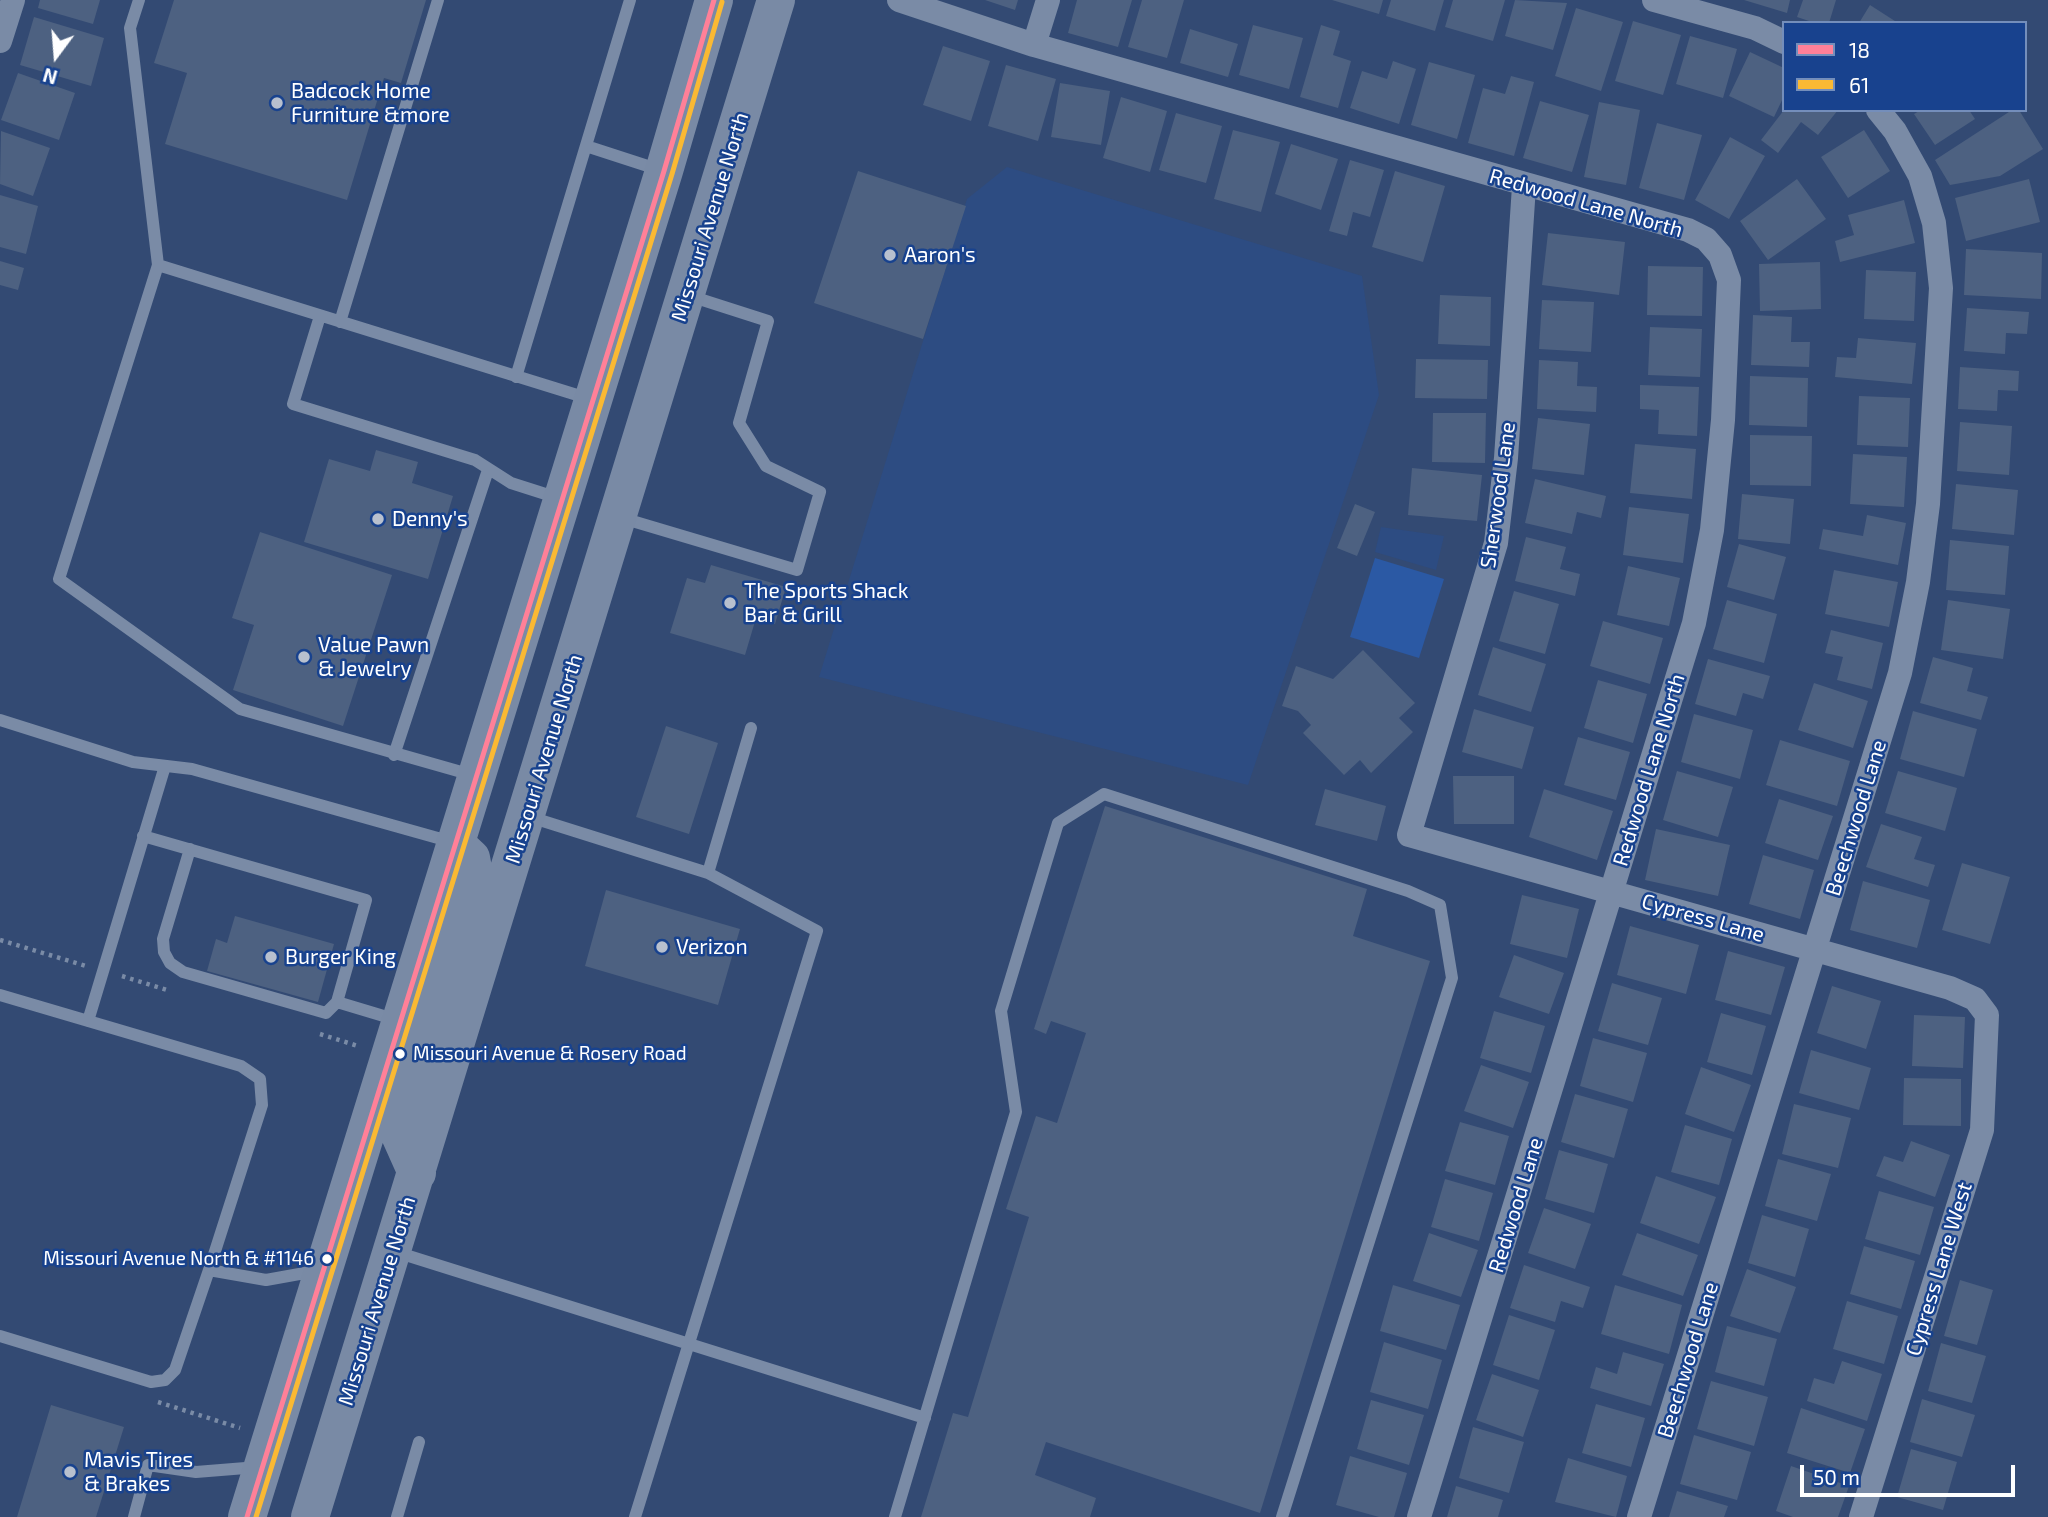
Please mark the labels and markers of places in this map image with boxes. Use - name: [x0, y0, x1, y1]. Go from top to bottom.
- place label: Badcock Home Furniture &more: [291, 78, 450, 128]
- marker: Badcock Home Furniture &more: [269, 95, 285, 111]
- place label: Aaron's: [904, 242, 976, 268]
- marker: Aaron's: [882, 247, 898, 263]
- place label: Denny's: [392, 506, 468, 532]
- marker: Denny's: [370, 511, 386, 527]
- place label: The Sports Shack Bar & Grill: [744, 578, 908, 628]
- marker: The Sports Shack Bar & Grill: [722, 595, 738, 611]
- place label: Value Pawn & Jewelry: [318, 632, 429, 682]
- marker: Value Pawn & Jewelry: [296, 649, 312, 665]
- place label: Verizon: [676, 934, 748, 960]
- marker: Verizon: [654, 939, 670, 955]
- place label: Burger King: [285, 944, 396, 970]
- marker: Burger King: [263, 949, 279, 965]
- place label: Missouri Avenue & Rosery Road: [413, 1043, 687, 1065]
- marker: Missouri Avenue & Rosery Road: [393, 1047, 407, 1061]
- place label: Missouri Avenue North & #1146: [43, 1248, 314, 1270]
- marker: Missouri Avenue North & #1146: [320, 1252, 334, 1266]
- place label: Mavis Tires & Brakes: [84, 1447, 193, 1497]
- marker: Mavis Tires & Brakes: [62, 1464, 78, 1480]

